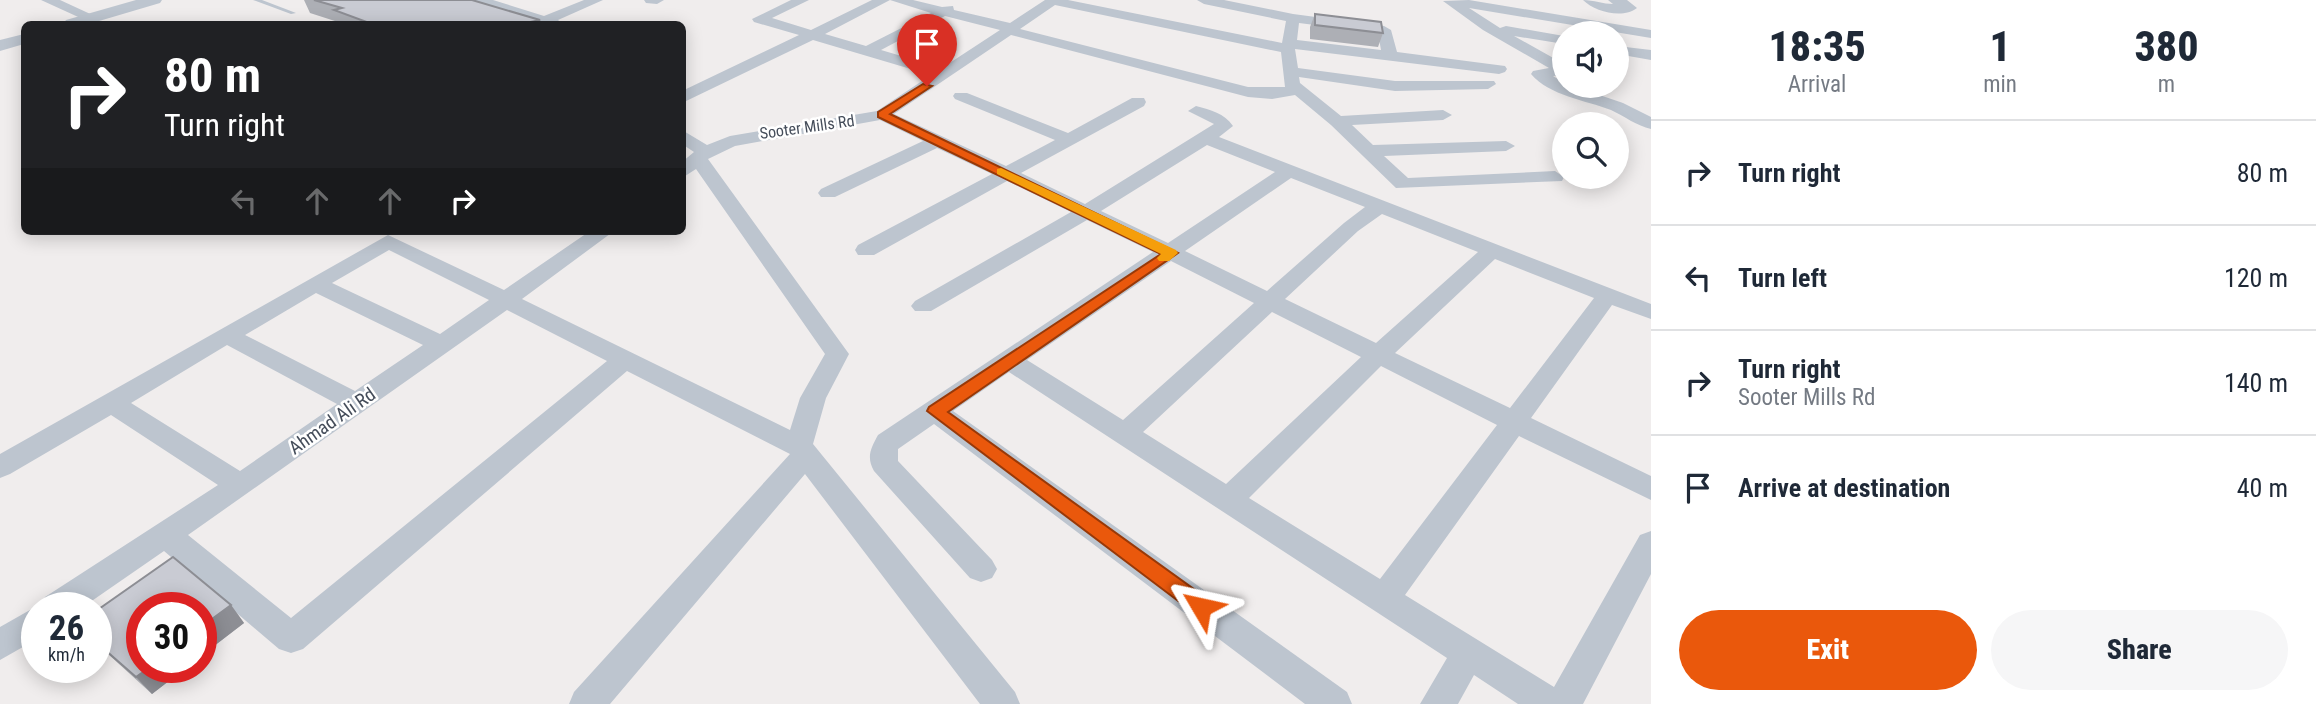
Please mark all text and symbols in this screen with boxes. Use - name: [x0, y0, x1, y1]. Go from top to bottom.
- pin: [897, 14, 957, 86]
- map controls: [1552, 21, 1629, 189]
- button: sound: [1552, 21, 1629, 98]
- text: 18:35: [1768, 22, 1866, 71]
- text: 1: [1989, 22, 2011, 71]
- text: 380: [2134, 22, 2199, 71]
- icon: arrive: [908, 25, 946, 63]
- text: 80 m: [164, 47, 261, 104]
- icon: right: [49, 49, 140, 140]
- text: Arrival: [1788, 71, 1846, 98]
- text: min: [1983, 71, 2017, 98]
- text: m: [2158, 71, 2175, 98]
- text: Turn right: [164, 106, 285, 144]
- street label: Sooter Mills Rd: [758, 111, 856, 143]
- button: search: [1552, 112, 1629, 189]
- icon: right: [1679, 154, 1717, 192]
- text: Turn right: [1738, 158, 1840, 188]
- text: 80 m: [2237, 158, 2288, 188]
- icon: left: [225, 182, 263, 220]
- icon: ahead: [298, 182, 336, 220]
- icon: ahead: [371, 182, 409, 220]
- icon: right: [444, 182, 482, 220]
- icon: left: [1679, 259, 1717, 297]
- text: Turn left: [1738, 263, 1827, 293]
- text: 120 m: [2224, 263, 2288, 293]
- text: Turn right: [1738, 354, 1840, 384]
- icon: right: [1679, 364, 1717, 402]
- text: 140 m: [2224, 368, 2288, 398]
- street label: Ahmad Ali Rd: [284, 383, 380, 459]
- text: Sooter Mills Rd: [1738, 384, 1875, 411]
- icon: arrive: [1679, 469, 1717, 507]
- text: Arrive at destination: [1738, 473, 1950, 503]
- text: 40 m: [2237, 473, 2288, 503]
- position arrow: [1164, 570, 1238, 644]
- speed limit sign: 30: [126, 592, 217, 683]
- text: 26: [49, 608, 84, 649]
- button: Exit: [1679, 610, 1977, 690]
- button: Share: [1991, 610, 2288, 690]
- text: km/h: [48, 644, 85, 665]

